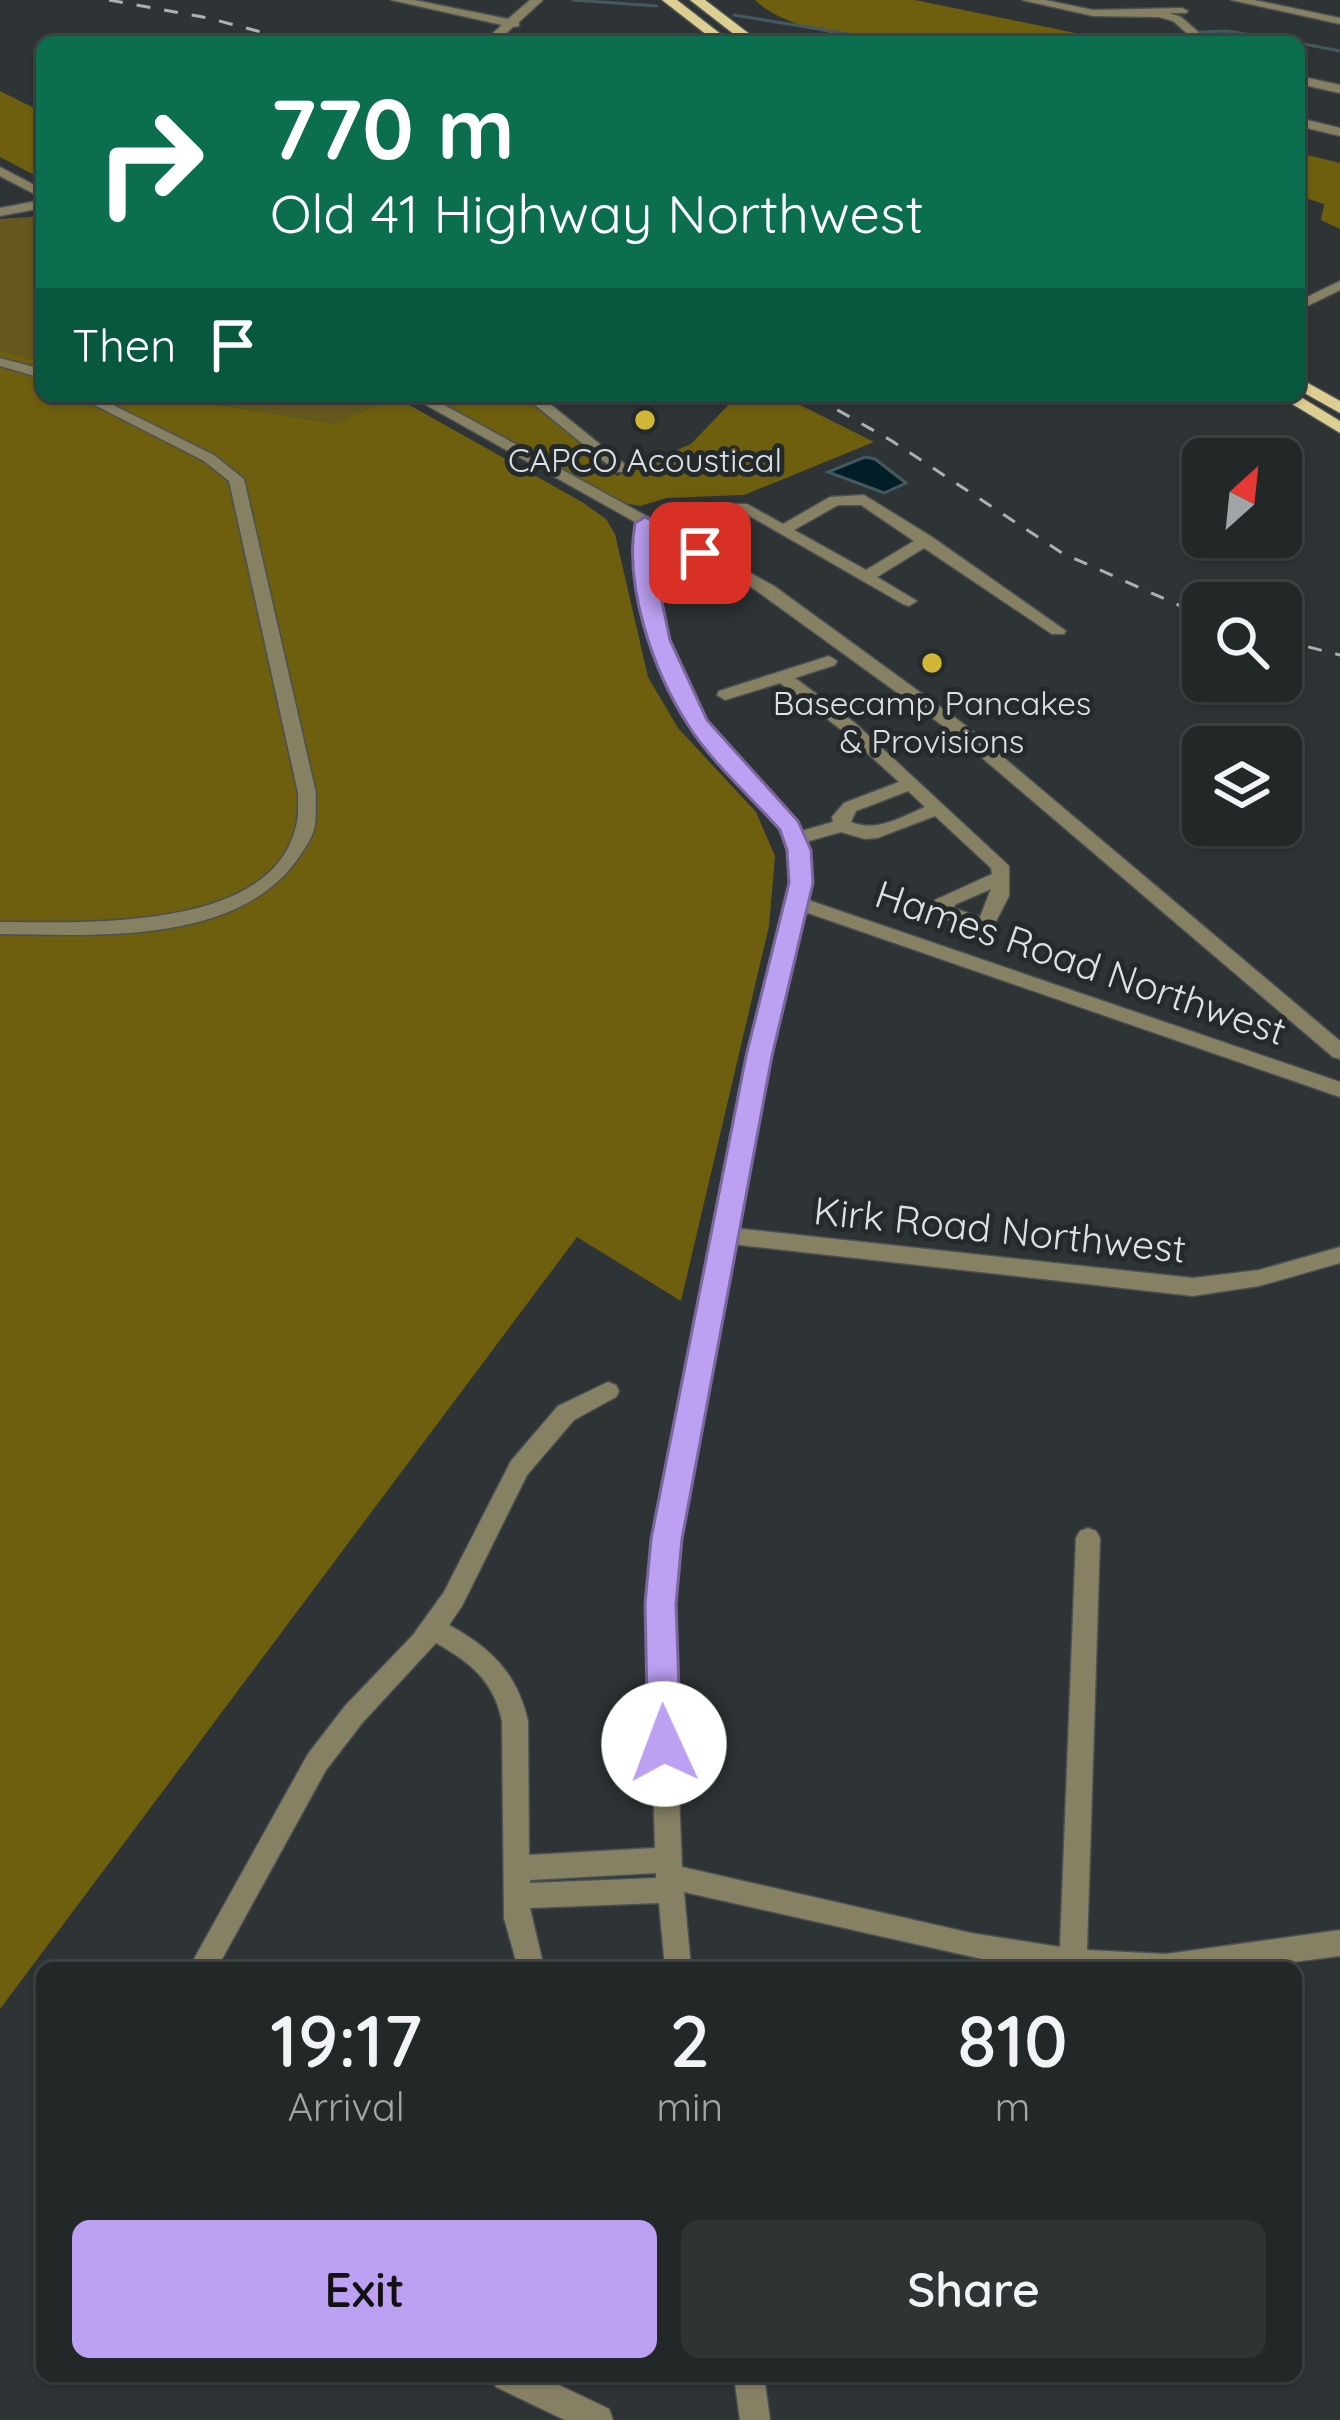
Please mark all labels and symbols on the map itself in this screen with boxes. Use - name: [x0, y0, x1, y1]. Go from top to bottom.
- marker: CAPCO Acoustical: [632, 407, 658, 433]
- north arrow: [1182, 438, 1302, 558]
- place label: CAPCO Acoustical: [508, 439, 782, 480]
- pin: [649, 502, 751, 604]
- marker: Basecamp Pancakes & Provisions: [919, 650, 945, 676]
- place label: Basecamp Pancakes & Provisions: [773, 682, 1091, 761]
- street label: Hames Road Northwest: [869, 869, 1293, 1055]
- street label: Kirk Road Northwest: [812, 1185, 1188, 1273]
- position arrow: [601, 1681, 727, 1807]

